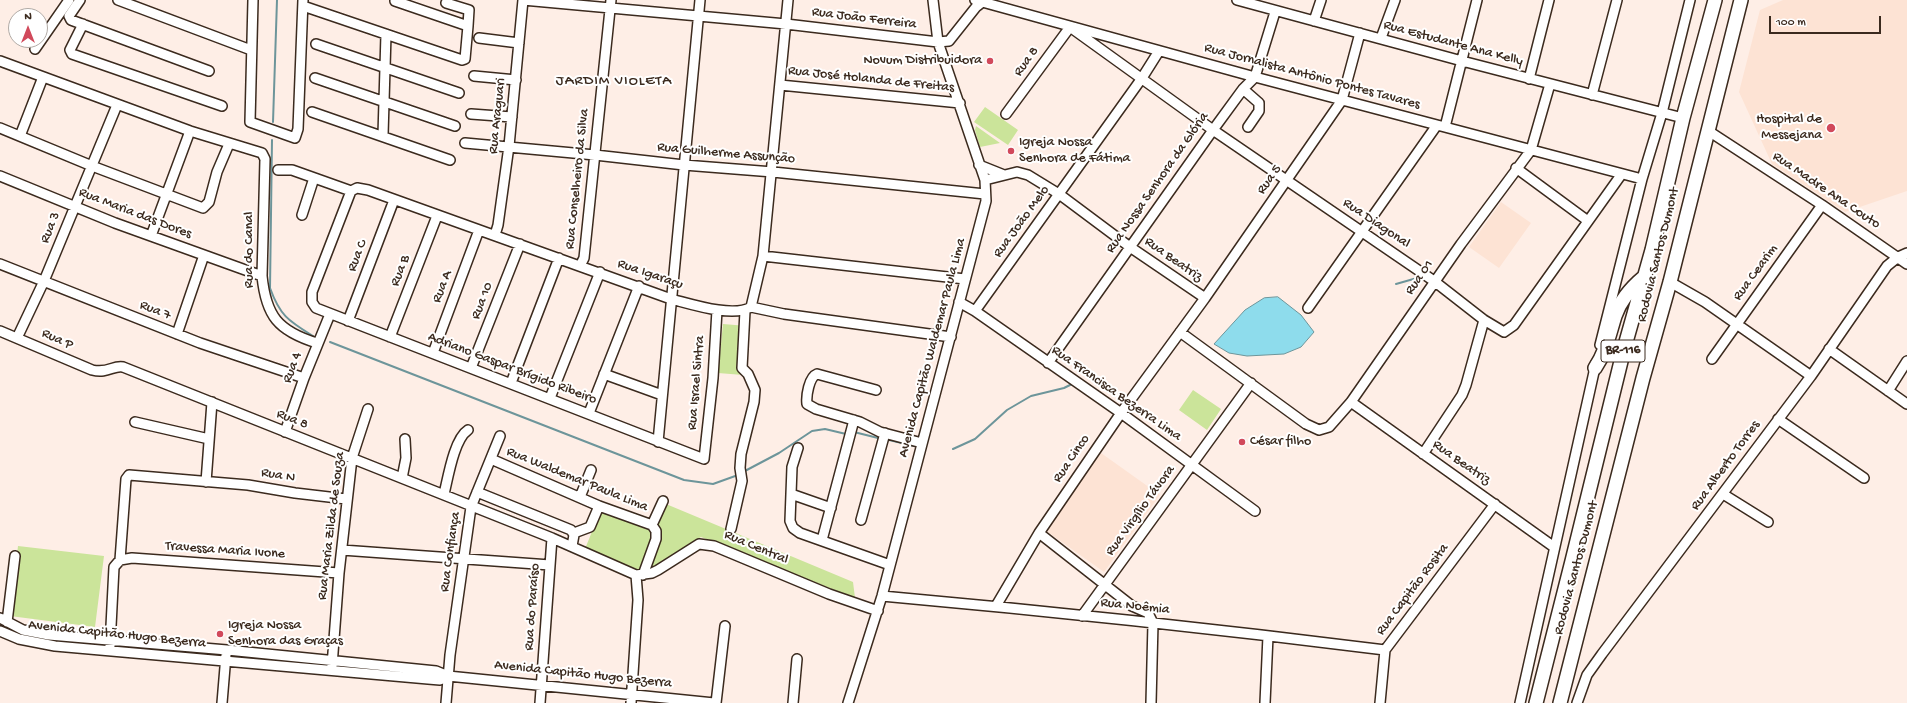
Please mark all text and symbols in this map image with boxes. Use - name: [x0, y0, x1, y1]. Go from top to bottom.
- street label: Rua João Ferreira: [811, 4, 917, 34]
- north arrow: [8, 8, 48, 48]
- scale bar: [1771, 8, 1883, 34]
- text: N: [24, 11, 32, 23]
- text: 100 m: [1776, 16, 1806, 30]
- street label: Rua Estudante Ana Kelly: [1381, 17, 1525, 71]
- street label: Rua Jornalista Antônio Pontes Tavares: [1202, 40, 1422, 114]
- street label: Rua 8: [1011, 44, 1043, 80]
- place label: Novum Distribuidora: [863, 53, 982, 69]
- marker: Novum Distribuidora: [985, 56, 995, 66]
- street label: Rua José Holanda de Freitas: [787, 63, 955, 97]
- district label: JARDIM VIOLETA: [556, 73, 672, 91]
- street label: Rua Araguari: [486, 77, 510, 155]
- street label: Rua Conselheiro da Silva: [562, 108, 594, 250]
- street label: Rua Nossa Senhora da Glória: [1103, 109, 1213, 257]
- place label: Hospital de Messejana: [1756, 112, 1822, 144]
- marker: Hospital de Messejana: [1825, 122, 1837, 134]
- place label: Igreja Nossa Senhora de Fátima: [1019, 135, 1130, 168]
- street label: Rua Guilherme Assunção: [656, 140, 796, 168]
- marker: Igreja Nossa Senhora de Fátima: [1006, 146, 1016, 156]
- street label: Rua Madre Ana Couto: [1769, 149, 1883, 233]
- street label: Rua 5: [1254, 162, 1286, 198]
- street label: Rua João Melo: [990, 183, 1054, 261]
- street label: Rua Maria das Dores: [76, 185, 194, 243]
- street label: Rodovia Santos Dumont: [1634, 186, 1684, 324]
- street label: Rua Diagonal: [1339, 195, 1413, 253]
- street label: Rua 3: [37, 210, 65, 246]
- street label: Rua do Canal: [242, 212, 258, 288]
- street label: Rua Beatriz: [1141, 234, 1205, 286]
- street label: Avenida Capitão Waldemar Paula Lima: [896, 237, 970, 459]
- street label: Rua C: [344, 238, 372, 274]
- street label: Rua Cearim: [1730, 242, 1782, 304]
- street label: Rua B: [387, 253, 415, 289]
- street label: Rua Igaraçu: [615, 256, 685, 294]
- street label: Rua 01: [1402, 257, 1438, 299]
- street label: Rua A: [429, 268, 457, 306]
- street label: Rua 10: [468, 280, 498, 322]
- street label: Rua 7: [137, 297, 173, 325]
- street label: Rua P: [39, 326, 75, 354]
- street label: Adriano Gaspar Brígido Ribeiro: [425, 329, 599, 409]
- street label: Rua Israel Sintra: [685, 335, 709, 431]
- road number: BR-116: [1601, 340, 1645, 362]
- street label: Rua Francisca Bezerra Lima: [1048, 343, 1184, 445]
- street label: Rua 4: [280, 350, 306, 386]
- street label: Rua 8: [274, 406, 310, 434]
- street label: Rua Alberto Torres: [1688, 418, 1764, 514]
- street label: Rua Cinco: [1050, 432, 1094, 486]
- place label: César filho: [1250, 434, 1311, 450]
- marker: César filho: [1237, 437, 1247, 447]
- street label: Rua Beatriz: [1429, 437, 1493, 489]
- street label: Rua Waldemar Paula Lima: [504, 444, 650, 516]
- street label: Rua Maria Zilda de Souza: [315, 451, 349, 601]
- street label: Rua Virgílio Távora: [1103, 462, 1179, 560]
- street label: Rua N: [260, 465, 296, 487]
- street label: Rodovia Santos Dumont: [1551, 499, 1603, 637]
- street label: Rua Confiança: [437, 511, 465, 593]
- street label: Rua Central: [721, 527, 791, 569]
- street label: Travessa Maria Ivone: [164, 538, 286, 564]
- street label: Rua Capitão Rosita: [1373, 541, 1453, 639]
- street label: Rua do Paraíso: [522, 563, 544, 651]
- street label: Rua Noêmia: [1100, 595, 1170, 619]
- street label: Avenida Capitão Hugo Bezerra: [27, 617, 207, 653]
- place label: Igreja Nossa Senhora das Graças: [228, 618, 343, 650]
- marker: Igreja Nossa Senhora das Graças: [215, 629, 225, 639]
- street label: Avenida Capitão Hugo Bezerra: [493, 657, 673, 693]

